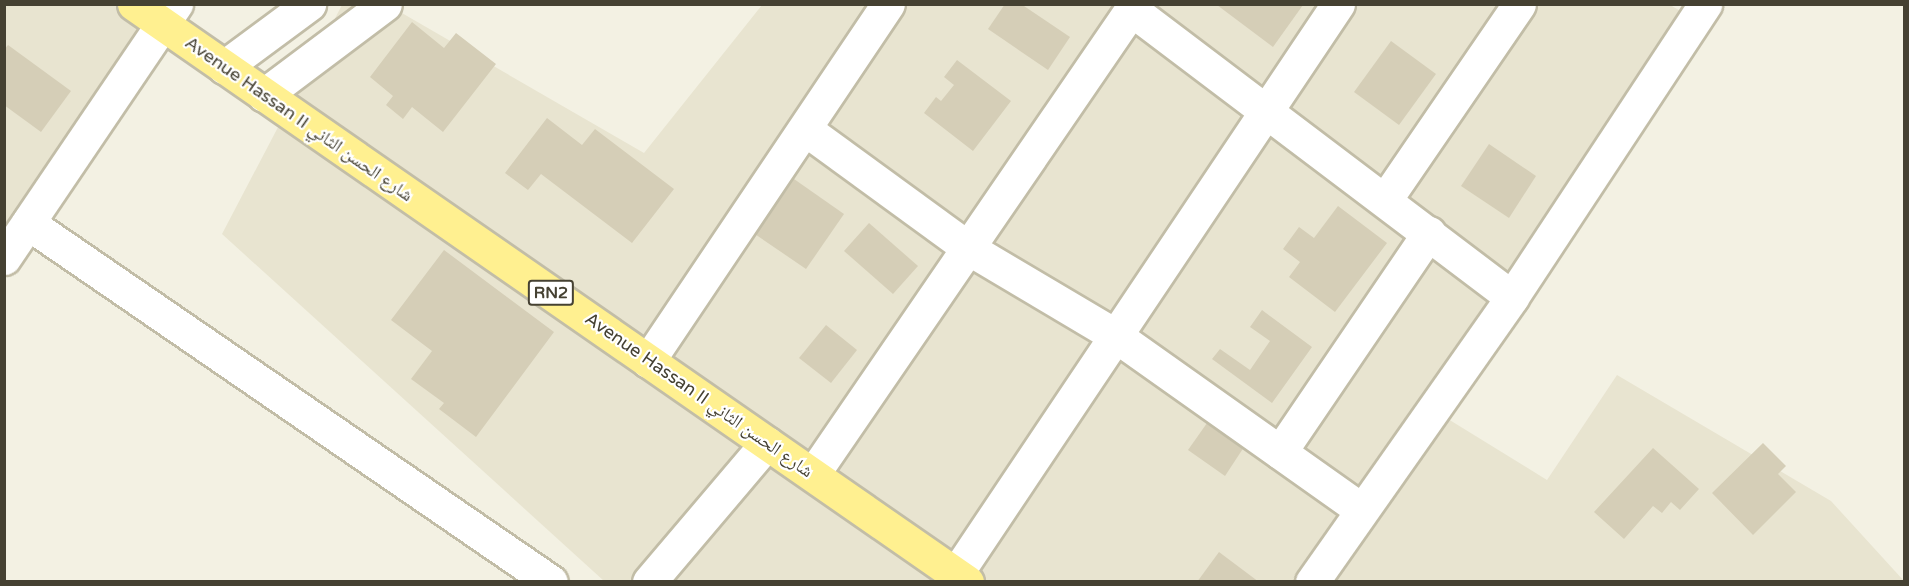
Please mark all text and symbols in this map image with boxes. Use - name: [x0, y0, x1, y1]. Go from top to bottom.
- street label: Avenue Hassan II شارع الحسن الثاني: [181, 32, 417, 206]
- road number: RN2: [527, 280, 575, 306]
- street label: Avenue Hassan II شارع الحسن الثاني: [581, 308, 817, 482]

